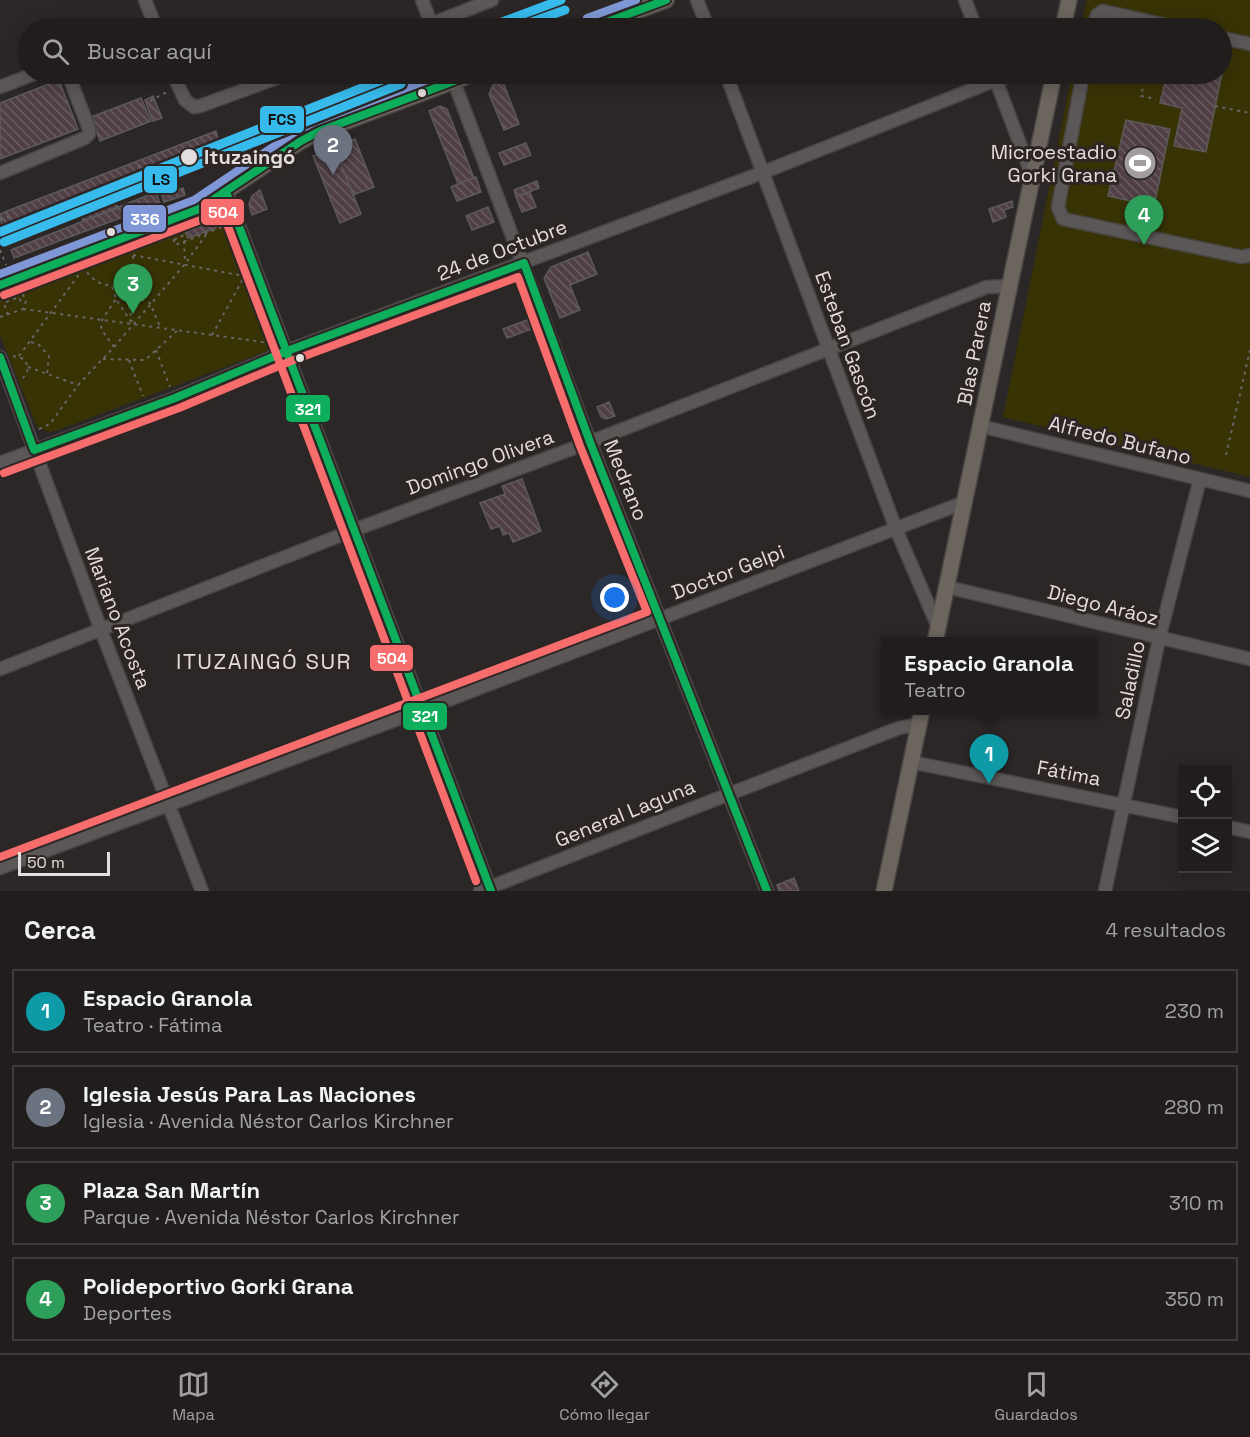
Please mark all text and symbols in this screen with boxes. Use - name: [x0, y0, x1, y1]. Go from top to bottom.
- search box: [18, 18, 1232, 84]
- icon: search: [39, 35, 72, 68]
- text: Buscar aquí: [87, 37, 212, 65]
- unlabelled marker: [416, 87, 428, 99]
- line badge: FCS: [259, 105, 305, 134]
- text: FCS: [268, 109, 297, 130]
- pin: 2: [314, 126, 352, 175]
- place label: Microestadio Gorki Grana: [991, 139, 1117, 188]
- place label: Ituzaingó: [204, 144, 295, 170]
- sports icon: Microestadio Gorki Grana: [1122, 145, 1158, 181]
- marker: Ituzaingó: [179, 147, 199, 167]
- line badge: LS: [143, 165, 178, 194]
- text: LS: [152, 169, 170, 190]
- pin: 4: [1124, 196, 1164, 245]
- line badge: 504: [200, 198, 245, 226]
- text: 504: [208, 202, 238, 223]
- line badge: 336: [122, 204, 167, 233]
- text: 336: [130, 209, 160, 230]
- street label: 24 de Octubre: [433, 213, 571, 287]
- unlabelled marker: [105, 226, 117, 238]
- pin: 3: [114, 264, 152, 314]
- street label: Esteban Gascón: [809, 267, 887, 423]
- street label: Blas Parera: [951, 298, 997, 408]
- unlabelled marker: [294, 352, 306, 364]
- line badge: 321: [285, 394, 331, 423]
- text: 321: [295, 399, 321, 420]
- street label: Alfredo Bufano: [1046, 410, 1194, 470]
- street label: Domingo Olivera: [403, 423, 557, 501]
- street label: Medrano: [598, 436, 654, 524]
- street label: Doctor Gelpi: [668, 539, 788, 605]
- street label: Mariano Acosta: [79, 543, 157, 693]
- street label: Diego Aráoz: [1045, 579, 1161, 631]
- your location: [600, 583, 629, 612]
- popup: [881, 637, 1097, 715]
- street label: Saladillo: [1109, 638, 1151, 722]
- line badge: 504: [369, 644, 414, 672]
- district label: ITUZAINGÓ SUR: [176, 647, 352, 675]
- text: 504: [377, 648, 407, 669]
- text: Espacio Granola: [904, 649, 1074, 677]
- text: Teatro: [904, 677, 966, 703]
- line badge: 321: [402, 702, 448, 731]
- text: 321: [412, 706, 438, 727]
- pin: 1: [970, 734, 1008, 784]
- street label: Fátima: [1035, 754, 1103, 792]
- map controls: [1178, 765, 1232, 873]
- button: locate: [1178, 765, 1232, 819]
- street label: General Laguna: [551, 773, 699, 853]
- button: layers: [1178, 819, 1232, 873]
- scale bar: [18, 849, 110, 876]
- text: 50 m: [27, 852, 65, 873]
- text: Cerca: [24, 913, 96, 947]
- text: 4 resultados: [1106, 917, 1226, 943]
- text: Espacio Granola: [83, 984, 252, 1012]
- text: 1: [41, 998, 50, 1024]
- text: 230 m: [1165, 998, 1224, 1024]
- text: Teatro · Fátima: [83, 1012, 223, 1038]
- text: Iglesia Jesús Para Las Naciones: [83, 1080, 416, 1108]
- text: 2: [40, 1094, 51, 1120]
- text: 280 m: [1164, 1094, 1224, 1120]
- text: Iglesia · Avenida Néstor Carlos Kirchner: [83, 1108, 454, 1134]
- text: Plaza San Martín: [83, 1176, 260, 1204]
- text: 3: [39, 1190, 52, 1216]
- text: 310 m: [1169, 1190, 1224, 1216]
- text: Parque · Avenida Néstor Carlos Kirchner: [83, 1204, 460, 1230]
- text: Polideportivo Gorki Grana: [83, 1272, 353, 1300]
- text: 4: [39, 1286, 52, 1312]
- text: 350 m: [1165, 1286, 1224, 1312]
- text: Deportes: [83, 1300, 172, 1326]
- tab: Mapa: [172, 1368, 215, 1425]
- tab: Cómo llegar: [559, 1368, 650, 1425]
- tab: Guardados: [995, 1368, 1078, 1425]

